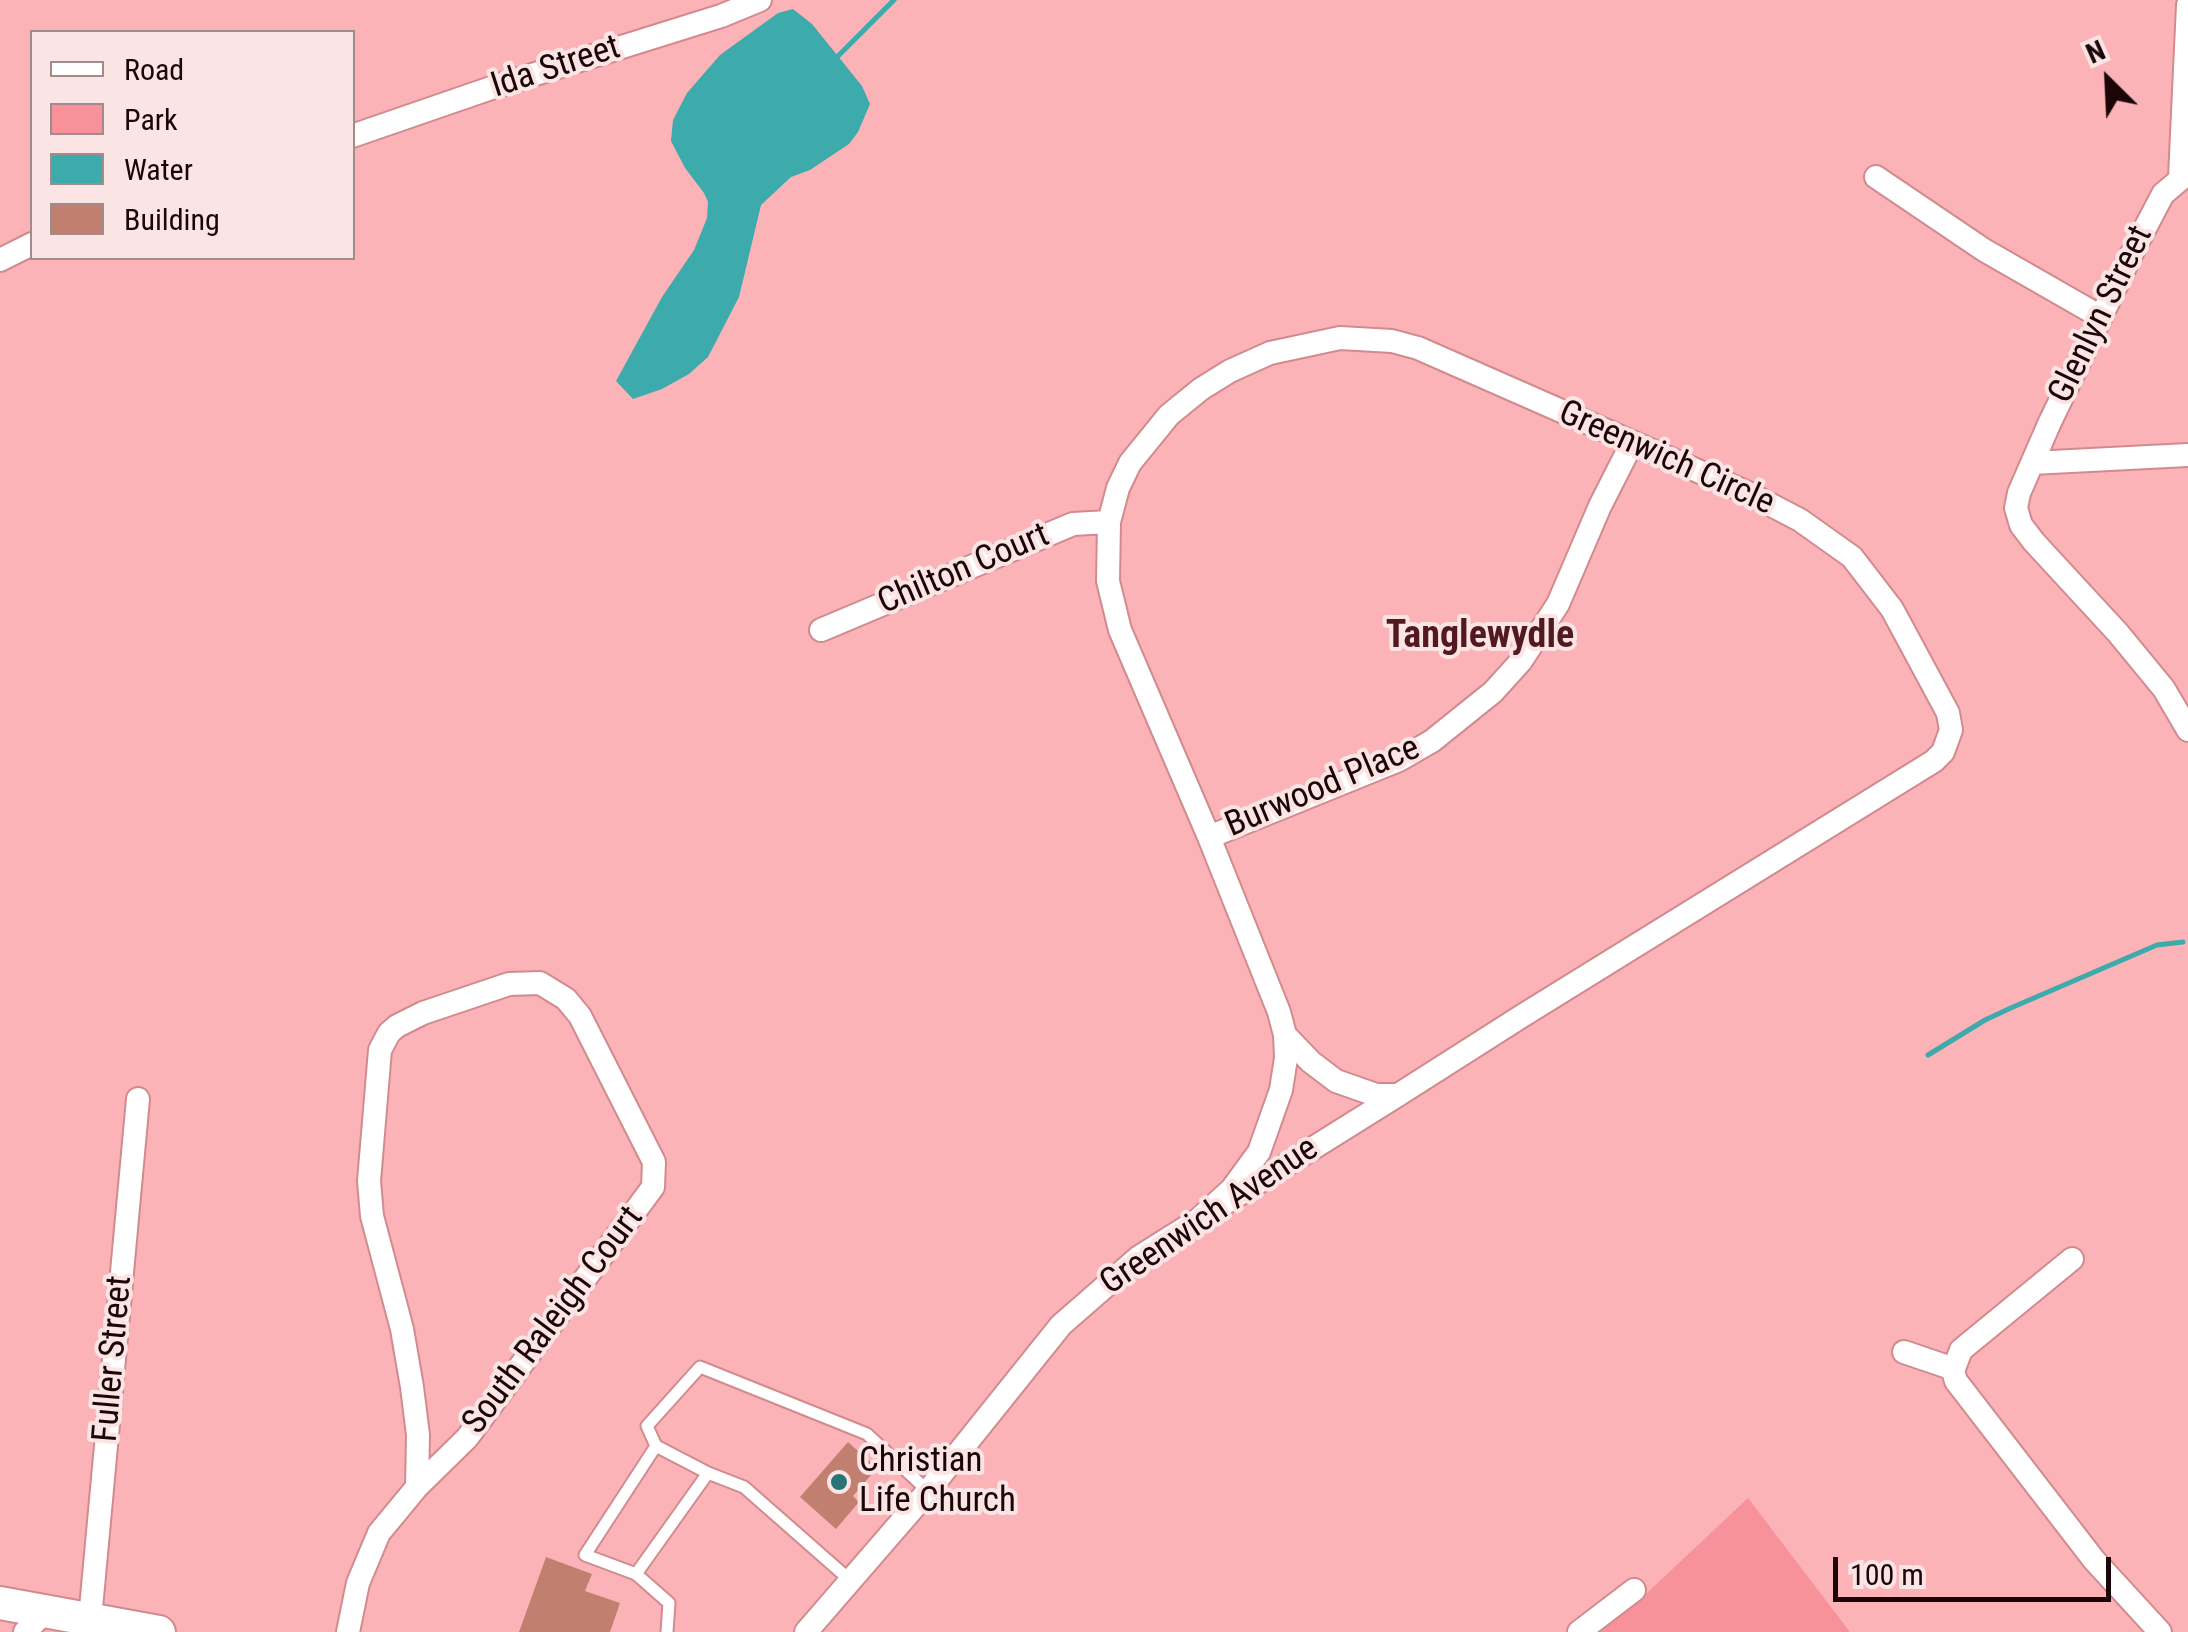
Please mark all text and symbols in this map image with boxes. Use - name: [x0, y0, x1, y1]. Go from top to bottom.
- street label: Ida Street: [486, 27, 626, 109]
- legend: [30, 30, 355, 260]
- north arrow: [2058, 30, 2158, 130]
- text: N: [2081, 34, 2110, 71]
- text: Road: [124, 52, 184, 87]
- text: Park: [124, 102, 178, 137]
- text: Water: [124, 152, 193, 187]
- text: Building: [124, 202, 220, 237]
- street label: Glenlyn Street: [2041, 220, 2163, 410]
- street label: Greenwich Circle: [1552, 393, 1780, 525]
- street label: Chilton Court: [872, 515, 1056, 625]
- district label: Tanglewydle: [1386, 614, 1574, 660]
- street label: Burwood Place: [1220, 728, 1426, 848]
- street label: Greenwich Avenue: [1093, 1129, 1327, 1305]
- street label: South Raleigh Court: [455, 1199, 653, 1443]
- street label: Fuller Street: [86, 1274, 142, 1444]
- place label: Christian Life Church: [859, 1441, 1016, 1523]
- marker: Christian Life Church: [828, 1471, 850, 1493]
- scale bar: [1838, 1537, 2116, 1599]
- text: 100 m: [1850, 1557, 1924, 1592]

